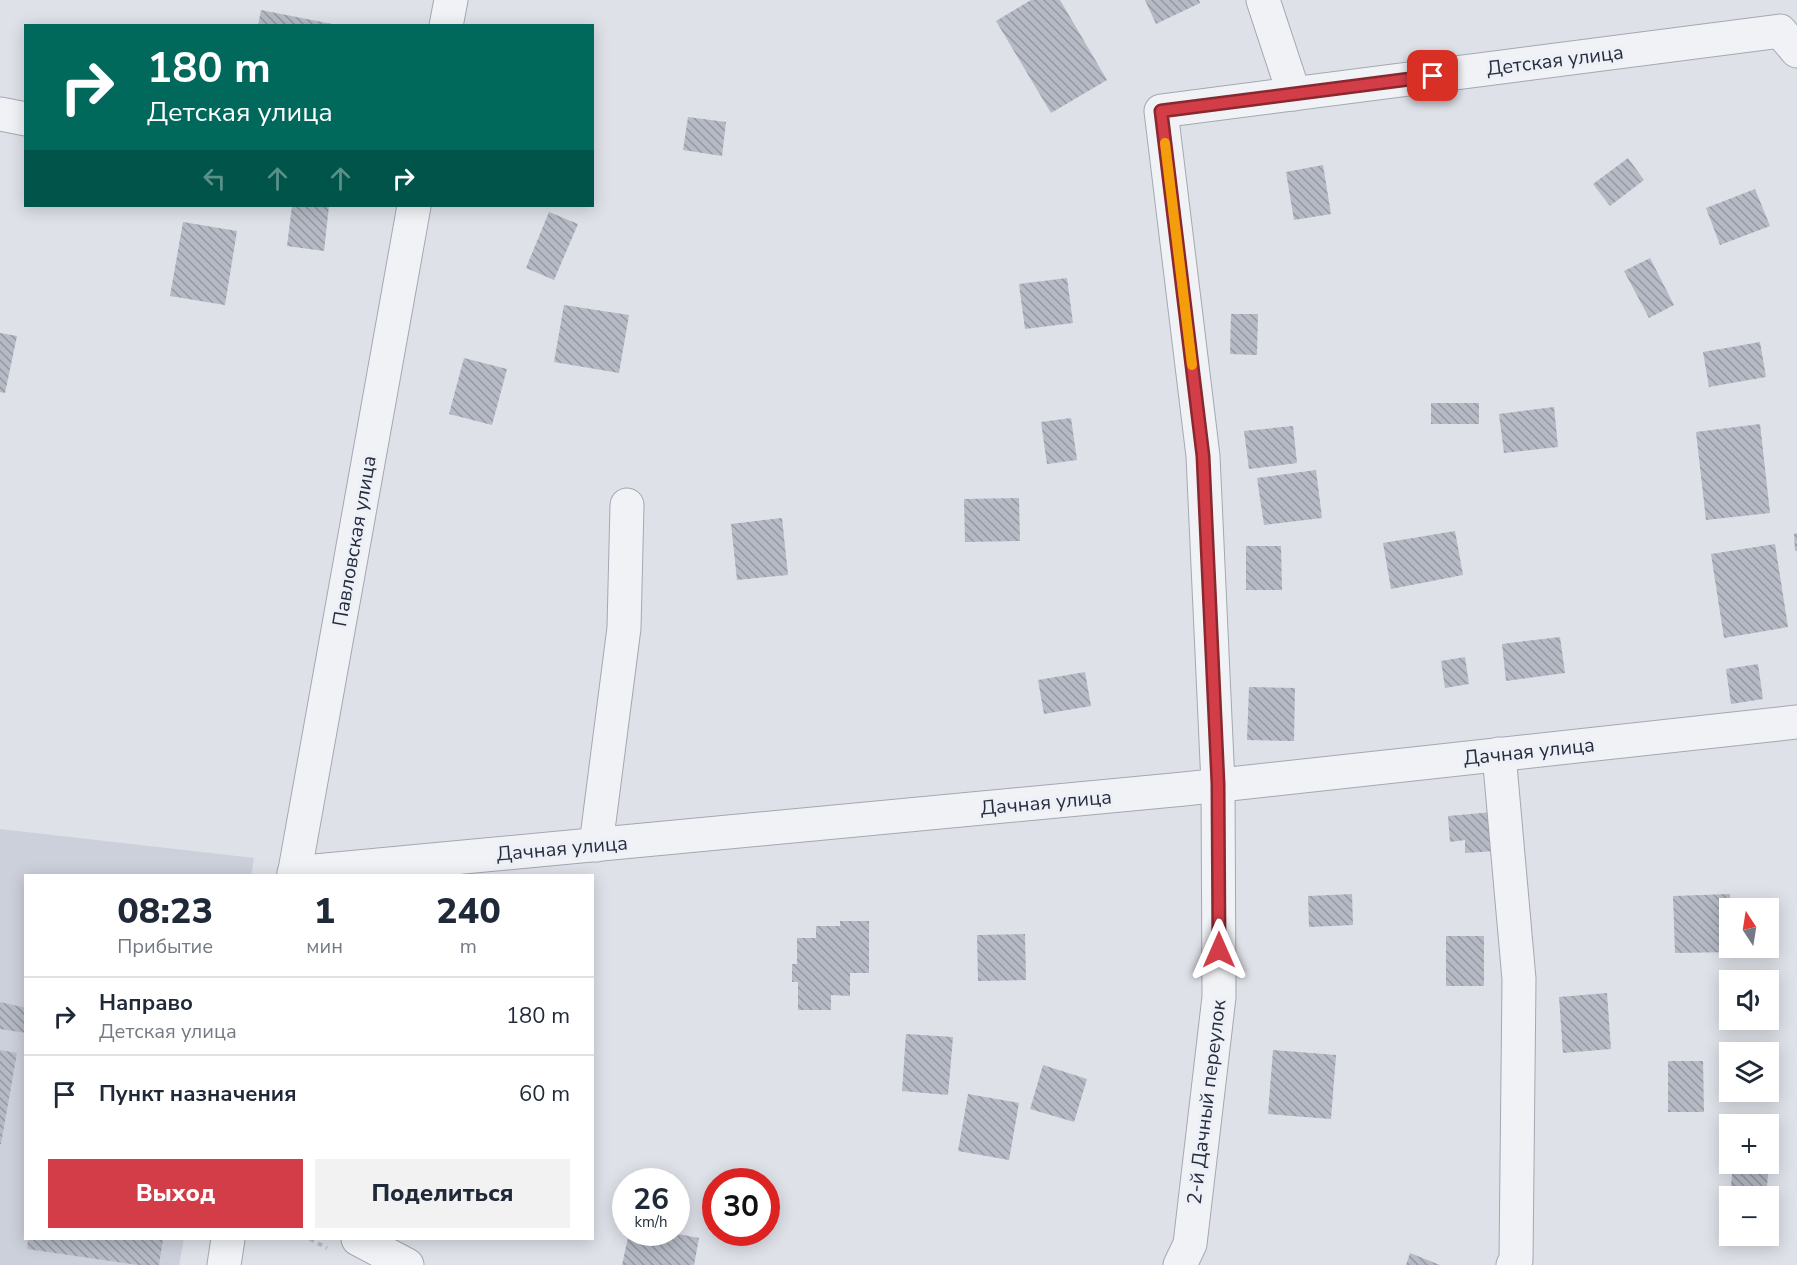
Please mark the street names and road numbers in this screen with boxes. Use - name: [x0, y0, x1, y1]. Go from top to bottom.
- street label: Детская улица: [1485, 39, 1625, 82]
- street label: Павловская улица: [326, 454, 383, 629]
- street label: Дачная улица: [1462, 731, 1596, 772]
- street label: Дачная улица: [979, 783, 1113, 822]
- street label: Дачная улица: [495, 829, 629, 868]
- street label: 2-й Дачный переулок: [1181, 998, 1233, 1206]

